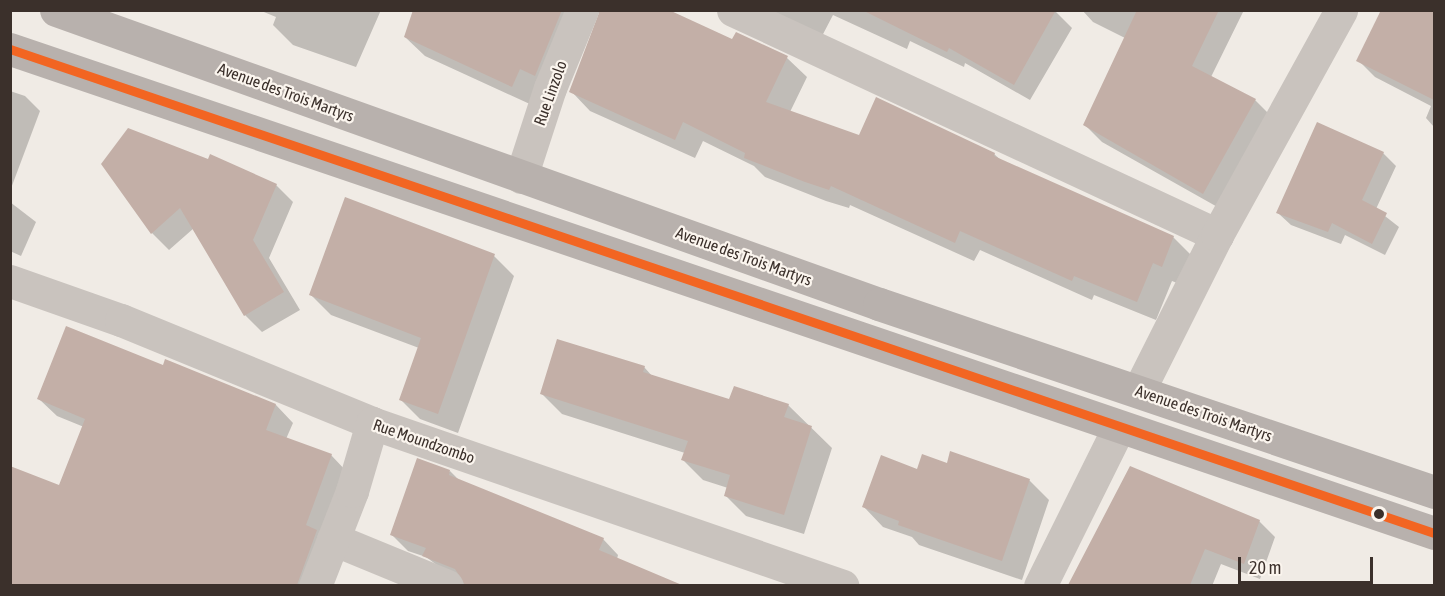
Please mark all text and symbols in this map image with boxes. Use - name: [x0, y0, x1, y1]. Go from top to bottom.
- street label: Avenue des Trois Martyrs: [215, 58, 357, 126]
- street label: Rue Linzolo: [529, 58, 571, 128]
- street label: Avenue des Trois Martyrs: [673, 222, 815, 290]
- street label: Avenue des Trois Martyrs: [1133, 381, 1275, 445]
- street label: Rue Moundzombo: [371, 415, 477, 467]
- unlabelled marker: [1373, 508, 1385, 520]
- scale bar: [1241, 545, 1376, 583]
- text: 20 m: [1249, 557, 1281, 578]

